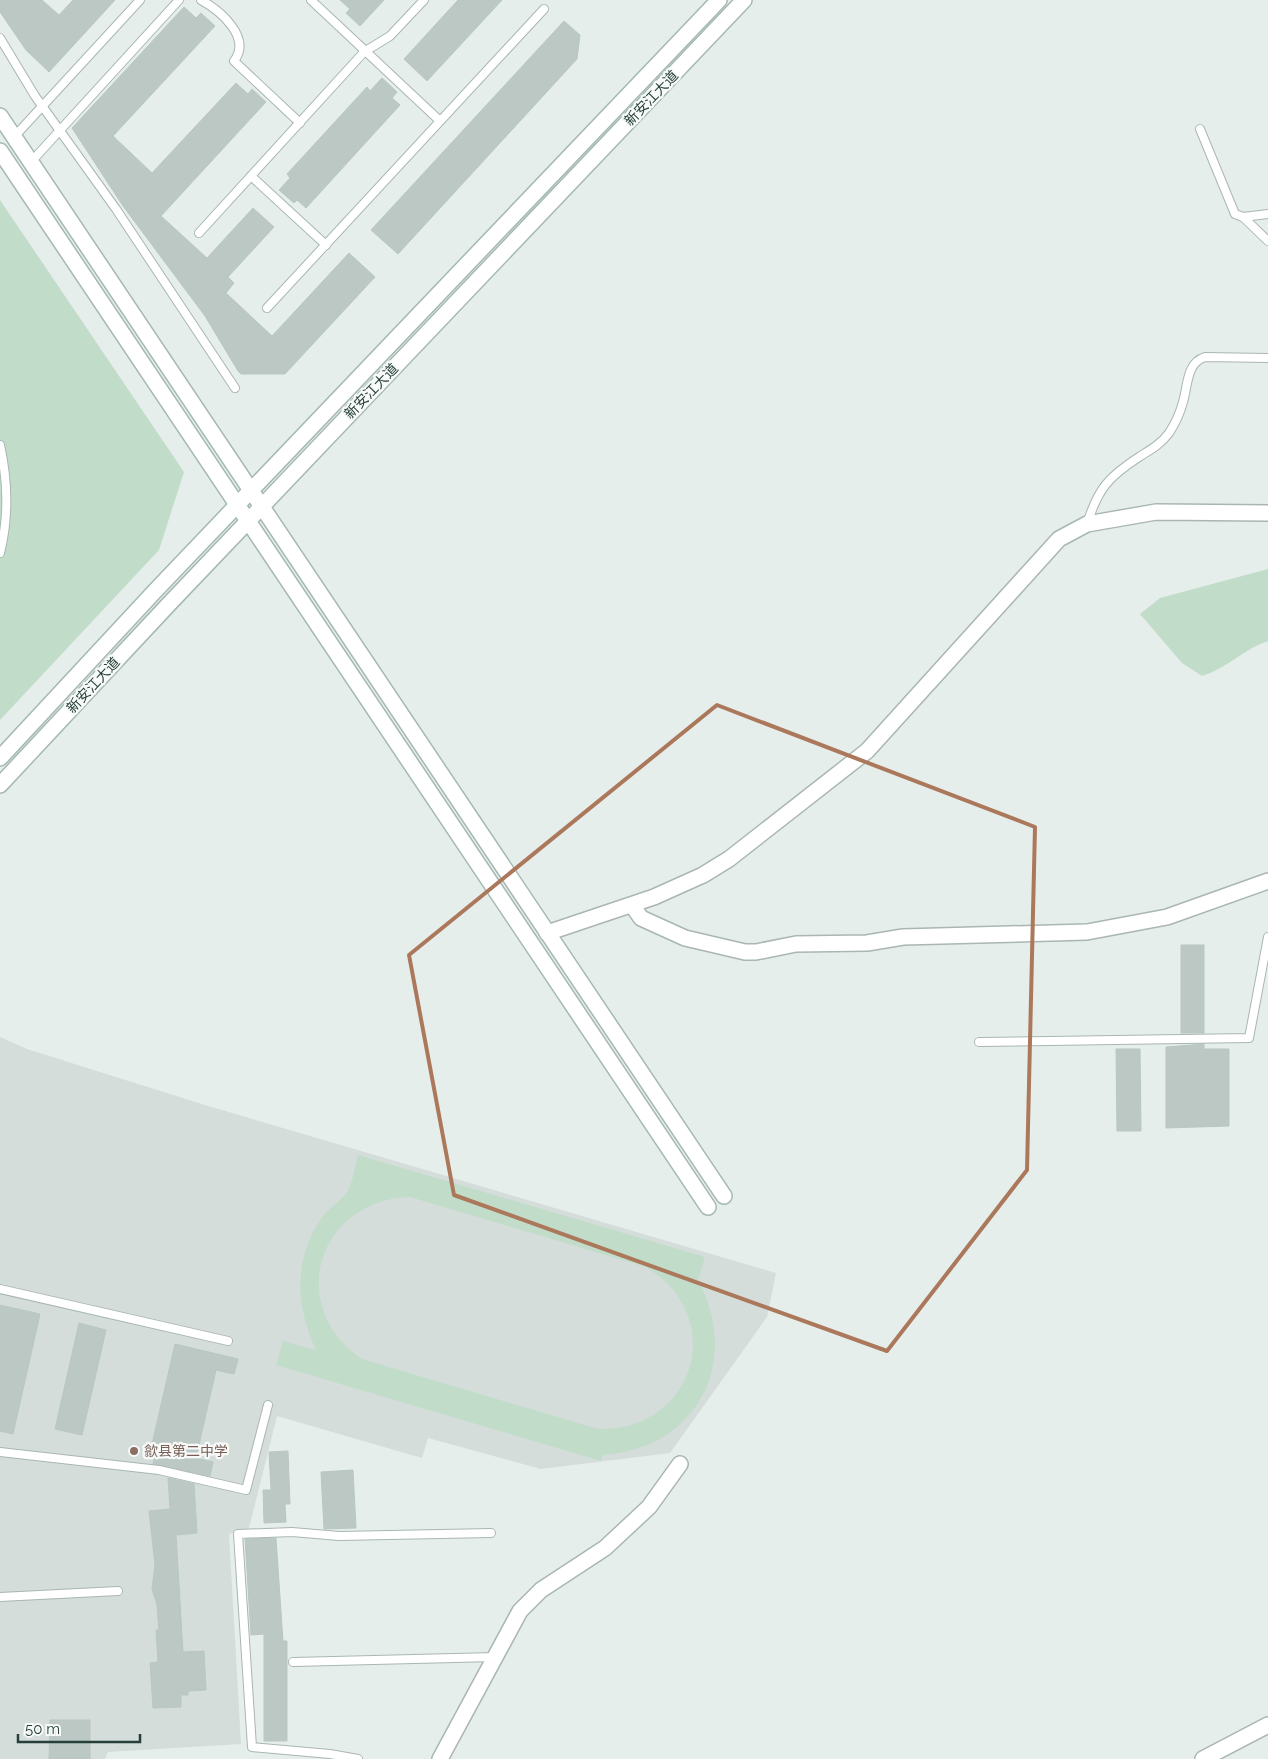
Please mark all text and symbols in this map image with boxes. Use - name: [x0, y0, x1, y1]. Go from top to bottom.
- street label: 新安江大道: [621, 67, 681, 129]
- street label: 新安江大道: [341, 360, 401, 422]
- street label: 新安江大道: [63, 654, 123, 716]
- place label: 歙县第二中学: [144, 1443, 228, 1459]
- marker: 歙县第二中学: [128, 1445, 140, 1457]
- scale bar: [18, 1712, 140, 1744]
- text: 50 m: [25, 1720, 60, 1738]

